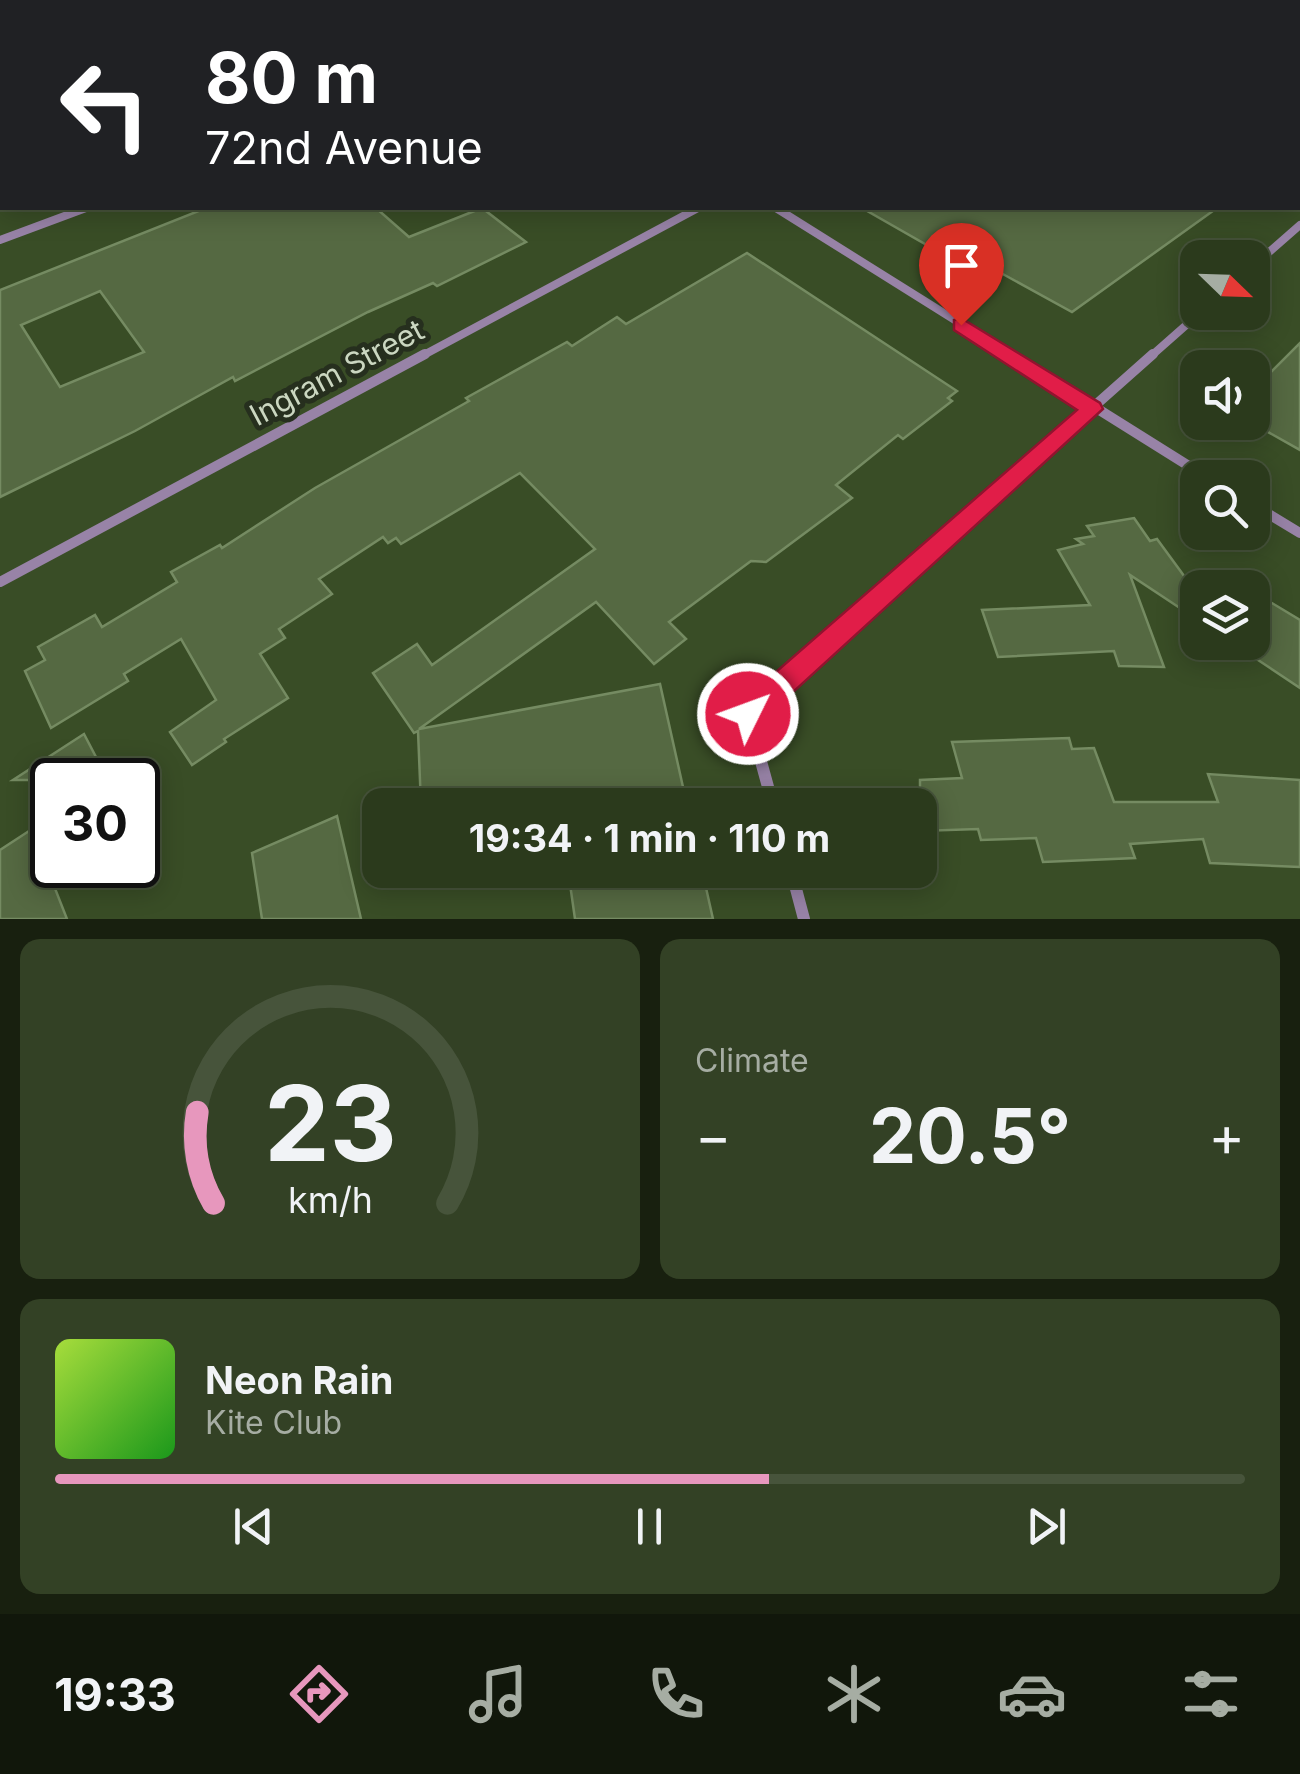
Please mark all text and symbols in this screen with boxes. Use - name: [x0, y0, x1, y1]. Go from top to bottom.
- text: 80 m: [205, 35, 378, 120]
- icon: left: [40, 40, 170, 170]
- text: 72nd Avenue: [205, 120, 483, 175]
- pin: [919, 223, 1004, 326]
- icon: arrive: [934, 238, 989, 293]
- north arrow: [1180, 240, 1270, 330]
- map controls: [1180, 240, 1270, 660]
- street label: Ingram Street: [243, 311, 430, 433]
- button: sound: [1180, 350, 1270, 440]
- button: search: [1180, 460, 1270, 550]
- button: layers: [1180, 570, 1270, 660]
- position arrow: [696, 662, 800, 766]
- speed limit sign: 30: [30, 758, 160, 888]
- text: 19:34 · 1 min · 110 m: [469, 815, 830, 861]
- text: Climate: [695, 1041, 809, 1080]
- text: 23: [264, 1060, 396, 1186]
- text: 20.5°: [869, 1090, 1071, 1181]
- text: −: [695, 1103, 731, 1169]
- text: +: [1209, 1103, 1245, 1169]
- text: km/h: [288, 1178, 372, 1222]
- text: Neon Rain: [205, 1357, 393, 1403]
- text: Kite Club: [205, 1403, 342, 1442]
- icon: previous: [226, 1499, 281, 1554]
- icon: pause: [622, 1499, 677, 1554]
- icon: next: [1019, 1499, 1074, 1554]
- icon: directions: [284, 1659, 354, 1729]
- icon: music: [463, 1659, 533, 1729]
- icon: phone: [641, 1659, 711, 1729]
- icon: climate: [819, 1659, 889, 1729]
- icon: car: [997, 1659, 1067, 1729]
- icon: filters: [1176, 1659, 1246, 1729]
- text: 19:33: [54, 1667, 176, 1722]

